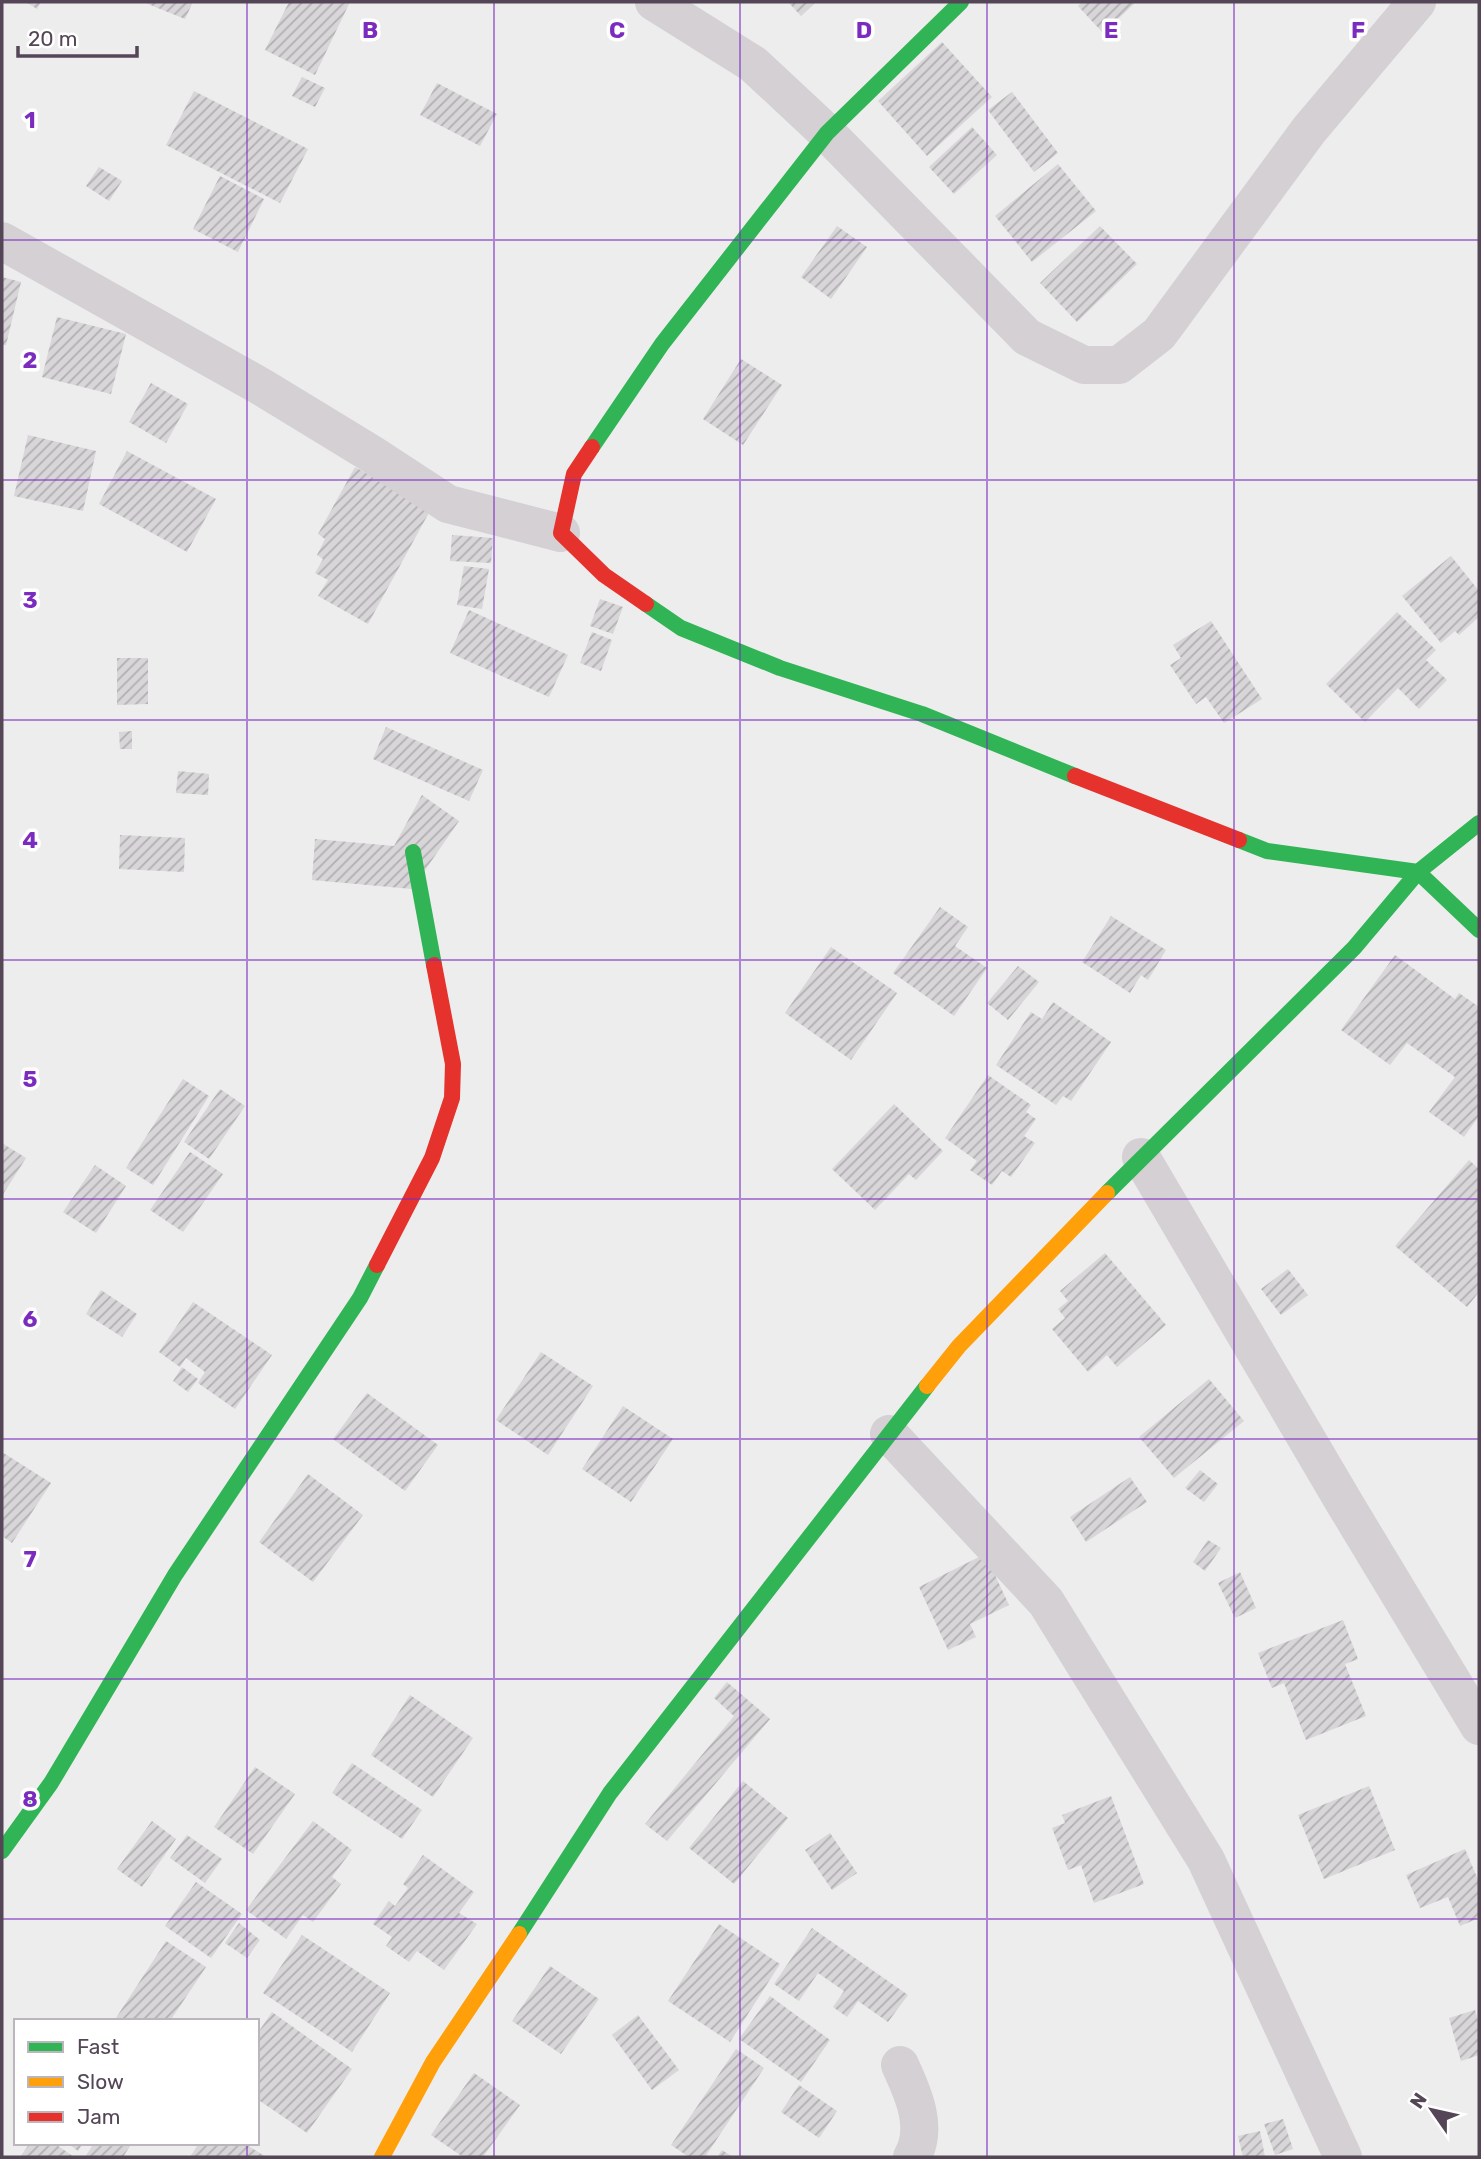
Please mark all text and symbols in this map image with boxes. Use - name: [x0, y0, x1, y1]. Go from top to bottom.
- scale bar: [18, 14, 136, 58]
- text: B: [362, 16, 378, 44]
- text: C: [609, 16, 625, 44]
- text: D: [856, 16, 872, 44]
- text: E: [1104, 16, 1118, 44]
- text: F: [1351, 16, 1365, 44]
- text: 20 m: [28, 26, 77, 51]
- text: 1: [24, 106, 36, 134]
- text: 2: [23, 346, 37, 374]
- text: 3: [22, 586, 38, 614]
- text: 4: [22, 826, 38, 854]
- text: 5: [23, 1065, 38, 1093]
- text: 6: [23, 1305, 38, 1333]
- text: 7: [23, 1545, 37, 1573]
- text: 8: [22, 1785, 38, 1813]
- legend: [14, 2019, 259, 2145]
- text: Fast: [77, 2034, 119, 2059]
- text: Slow: [77, 2069, 124, 2094]
- north arrow: [1397, 2075, 1467, 2145]
- text: N: [1405, 2089, 1432, 2113]
- text: Jam: [77, 2104, 121, 2129]

